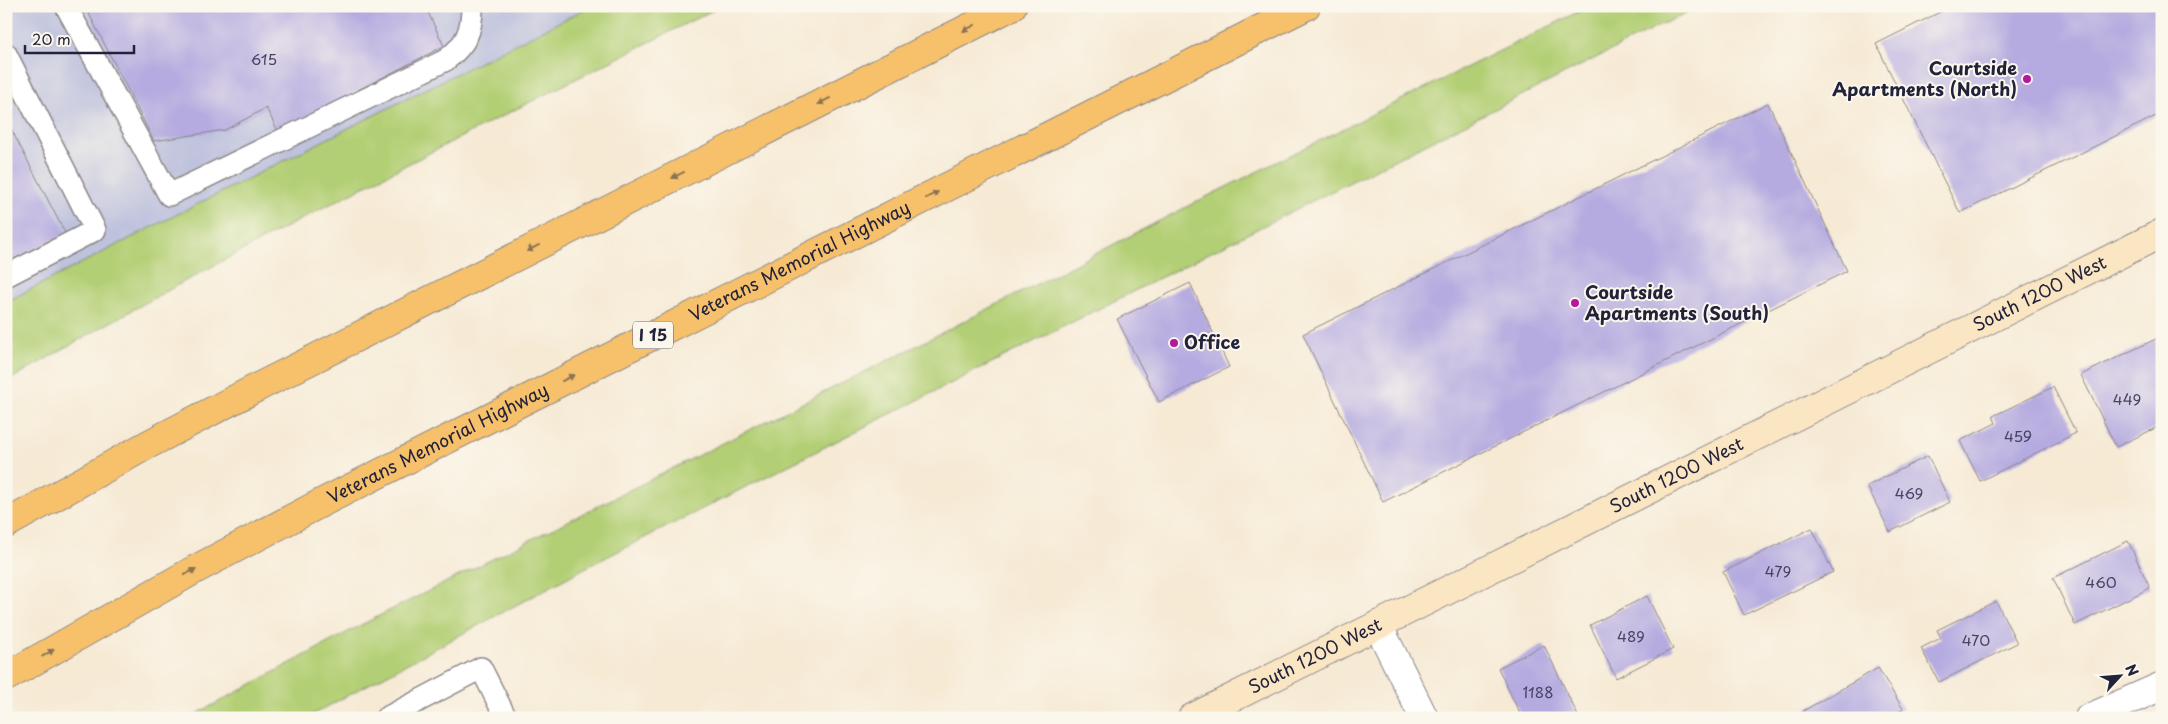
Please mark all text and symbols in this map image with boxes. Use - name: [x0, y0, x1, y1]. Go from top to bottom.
- scale bar: [25, 22, 134, 54]
- one-way arrow: [961, 24, 976, 32]
- text: 20 m: [32, 27, 71, 50]
- house number: 615: [251, 47, 277, 70]
- place label: Courtside Apartments (North): [1832, 54, 2017, 102]
- marker: Courtside Apartments (North): [2021, 73, 2033, 85]
- one-way arrow: [816, 97, 831, 105]
- one-way arrow: [671, 171, 686, 179]
- one-way arrow: [924, 191, 939, 199]
- street label: Veterans Memorial Highway: [684, 193, 914, 327]
- one-way arrow: [526, 244, 541, 252]
- street label: South 1200 West: [1968, 248, 2111, 337]
- place label: Courtside Apartments (South): [1585, 278, 1769, 326]
- marker: Courtside Apartments (South): [1569, 297, 1581, 309]
- road number: I 15: [633, 322, 673, 348]
- place label: Office: [1184, 328, 1240, 355]
- marker: Office: [1168, 337, 1180, 349]
- one-way arrow: [560, 374, 575, 382]
- street label: Veterans Memorial Highway: [322, 376, 553, 510]
- house number: 449: [2113, 387, 2141, 410]
- house number: 459: [2004, 424, 2032, 447]
- street label: South 1200 West: [1605, 429, 1748, 519]
- house number: 469: [1895, 481, 1923, 504]
- house number: 479: [1765, 559, 1791, 582]
- one-way arrow: [183, 568, 196, 577]
- house number: 460: [2085, 570, 2117, 593]
- street label: South 1200 West: [1243, 610, 1386, 700]
- house number: 489: [1617, 624, 1645, 647]
- house number: 470: [1962, 628, 1990, 651]
- one-way arrow: [42, 648, 55, 657]
- north arrow: [2096, 652, 2146, 702]
- text: N: [2120, 660, 2144, 680]
- house number: 1188: [1522, 680, 1554, 703]

